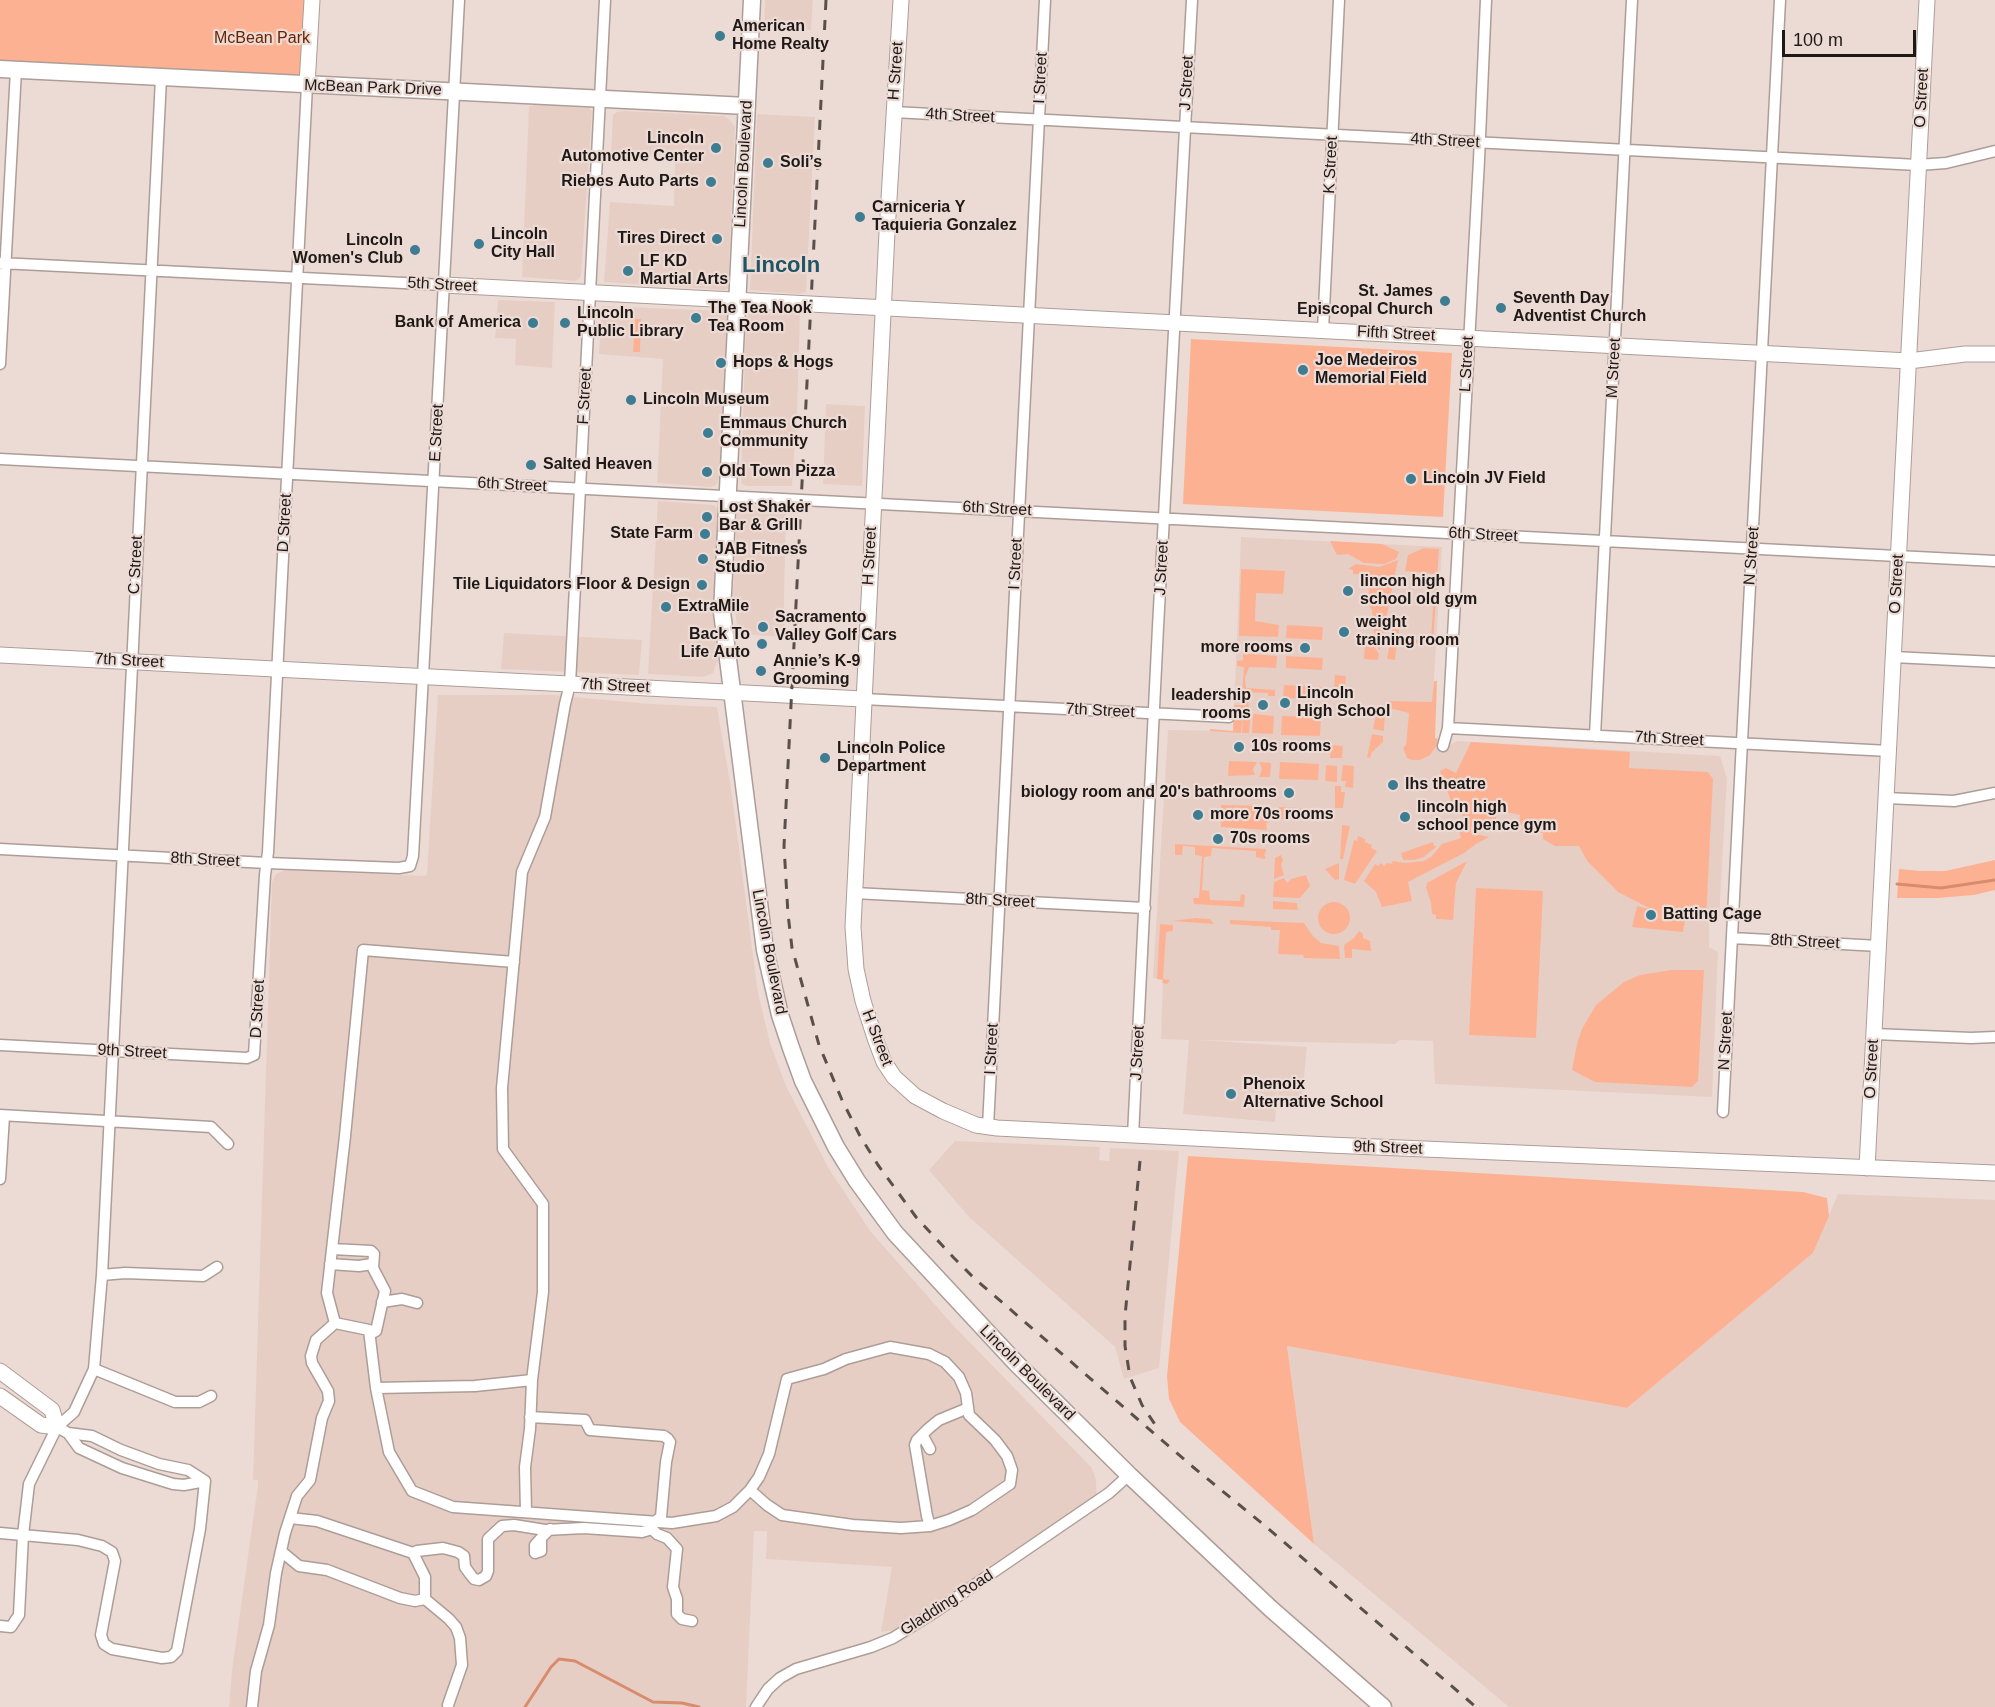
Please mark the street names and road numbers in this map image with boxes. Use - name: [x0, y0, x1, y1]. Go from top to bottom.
- street label: H Street: [884, 41, 908, 101]
- street label: I Street: [1030, 52, 1052, 104]
- street label: J Street: [1176, 55, 1198, 111]
- street label: O Street: [1911, 68, 1933, 128]
- street label: McBean Park Drive: [304, 76, 442, 100]
- street label: Lincoln Boulevard: [731, 100, 757, 228]
- street label: 4th Street: [925, 105, 995, 127]
- street label: 4th Street: [1410, 130, 1480, 152]
- street label: K Street: [1320, 136, 1342, 194]
- street label: 5th Street: [407, 274, 477, 296]
- street label: Fifth Street: [1356, 322, 1436, 346]
- street label: L Street: [1456, 336, 1478, 392]
- street label: M Street: [1603, 337, 1625, 399]
- street label: F Street: [574, 367, 596, 425]
- street label: E Street: [426, 404, 448, 462]
- street label: 6th Street: [477, 474, 547, 496]
- street label: D Street: [274, 493, 296, 553]
- street label: 6th Street: [962, 498, 1032, 520]
- street label: 6th Street: [1448, 524, 1518, 546]
- street label: H Street: [859, 526, 881, 586]
- street label: N Street: [1740, 526, 1764, 586]
- street label: C Street: [125, 535, 147, 595]
- street label: I Street: [1005, 538, 1027, 590]
- street label: J Street: [1151, 540, 1173, 596]
- street label: O Street: [1886, 554, 1908, 614]
- street label: 7th Street: [94, 650, 164, 672]
- street label: 7th Street: [580, 675, 650, 697]
- street label: 7th Street: [1065, 700, 1135, 722]
- street label: 7th Street: [1634, 728, 1704, 750]
- street label: 8th Street: [170, 849, 240, 871]
- street label: Lincoln Boulevard: [747, 888, 791, 1016]
- street label: 8th Street: [965, 890, 1035, 912]
- street label: 8th Street: [1770, 931, 1840, 953]
- street label: D Street: [247, 979, 269, 1039]
- street label: H Street: [858, 1007, 896, 1069]
- street label: N Street: [1715, 1011, 1737, 1071]
- street label: I Street: [981, 1023, 1003, 1075]
- street label: J Street: [1127, 1025, 1149, 1081]
- street label: O Street: [1861, 1039, 1883, 1099]
- street label: 9th Street: [97, 1041, 167, 1063]
- street label: 9th Street: [1353, 1137, 1423, 1159]
- street label: Lincoln Boulevard: [975, 1321, 1079, 1425]
- street label: Gladding Road: [897, 1566, 997, 1640]

